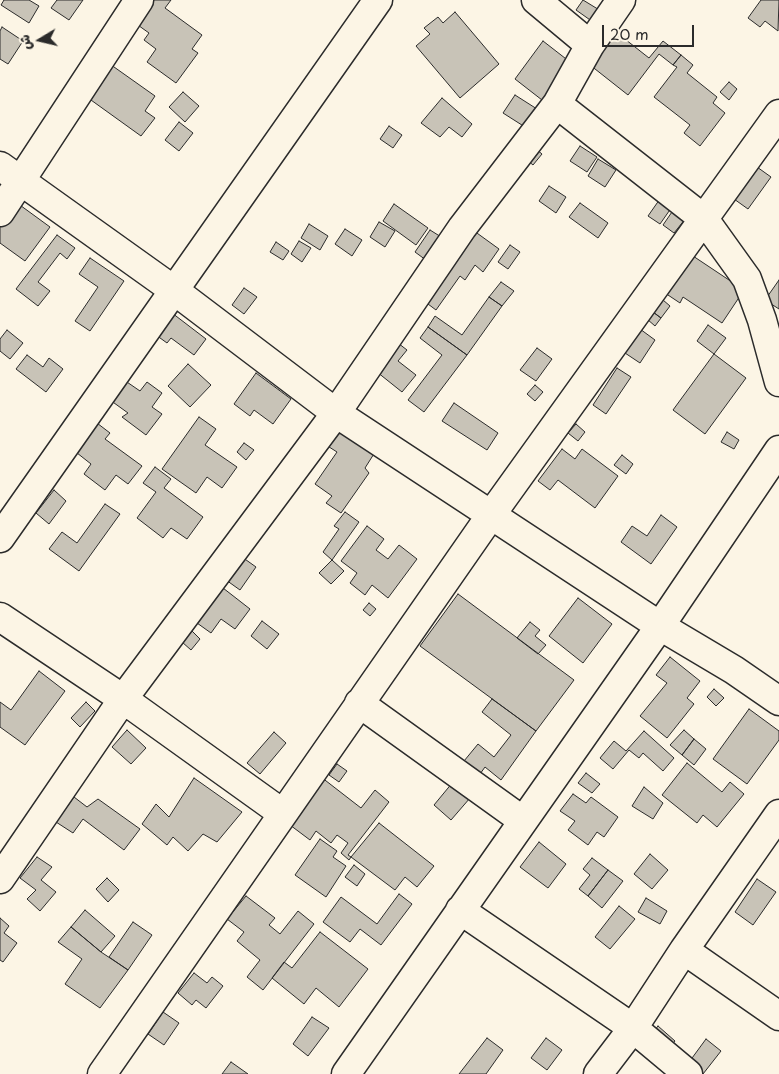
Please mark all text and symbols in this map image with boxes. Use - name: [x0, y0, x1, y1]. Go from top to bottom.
- north arrow: [15, 15, 65, 65]
- scale bar: [604, 15, 696, 47]
- text: 20 m: [610, 22, 649, 45]
- text: ش: [13, 33, 36, 52]

